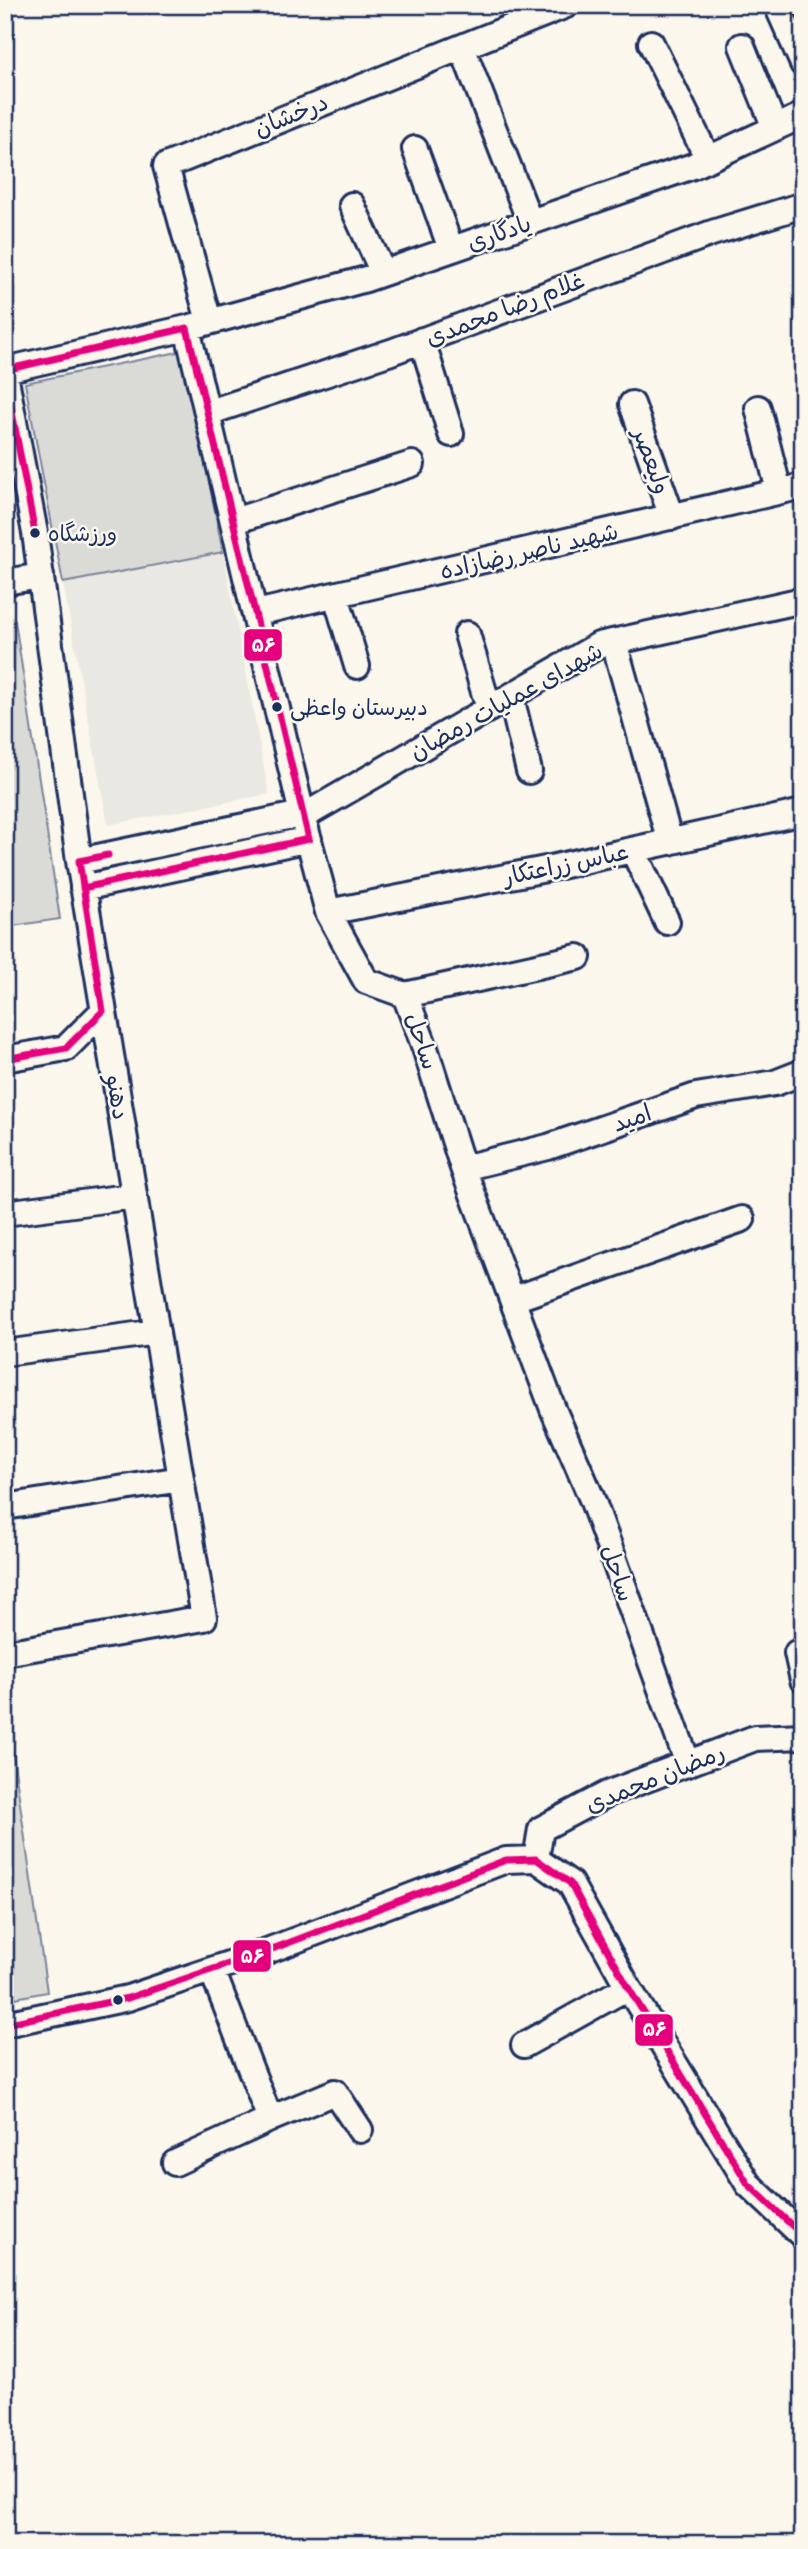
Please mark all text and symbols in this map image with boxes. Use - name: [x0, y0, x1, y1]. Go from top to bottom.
- street label: درخشان: [250, 88, 333, 143]
- street label: یادگاری: [463, 209, 535, 258]
- street label: غلام رضا محمدی: [422, 266, 590, 356]
- street label: ولیعصر: [626, 423, 677, 498]
- street label: شهید ناصر رضازاده: [437, 517, 621, 586]
- place label: ورزشگاه: [48, 520, 117, 548]
- marker: ورزشگاه: [28, 526, 42, 540]
- line badge: ۵۶: [243, 628, 283, 662]
- text: ۵۶: [251, 634, 275, 658]
- street label: شهدای عملیات رمضان: [405, 636, 608, 767]
- place label: دبیرستان واعظی: [290, 694, 428, 722]
- marker: دبیرستان واعظی: [270, 700, 284, 714]
- street label: عباس زراعتکار: [499, 837, 631, 892]
- street label: ساحل: [398, 1009, 445, 1073]
- street label: دهنو: [98, 1071, 135, 1122]
- street label: امید: [609, 1098, 655, 1139]
- street label: ساحل: [594, 1541, 641, 1605]
- street label: رمضان محمدی: [581, 1737, 729, 1820]
- line badge: ۵۶: [232, 1939, 272, 1973]
- text: ۵۶: [240, 1945, 264, 1969]
- unlabelled marker: [111, 1993, 125, 2007]
- line badge: ۵۶: [634, 2013, 674, 2047]
- text: ۵۶: [642, 2018, 666, 2042]

